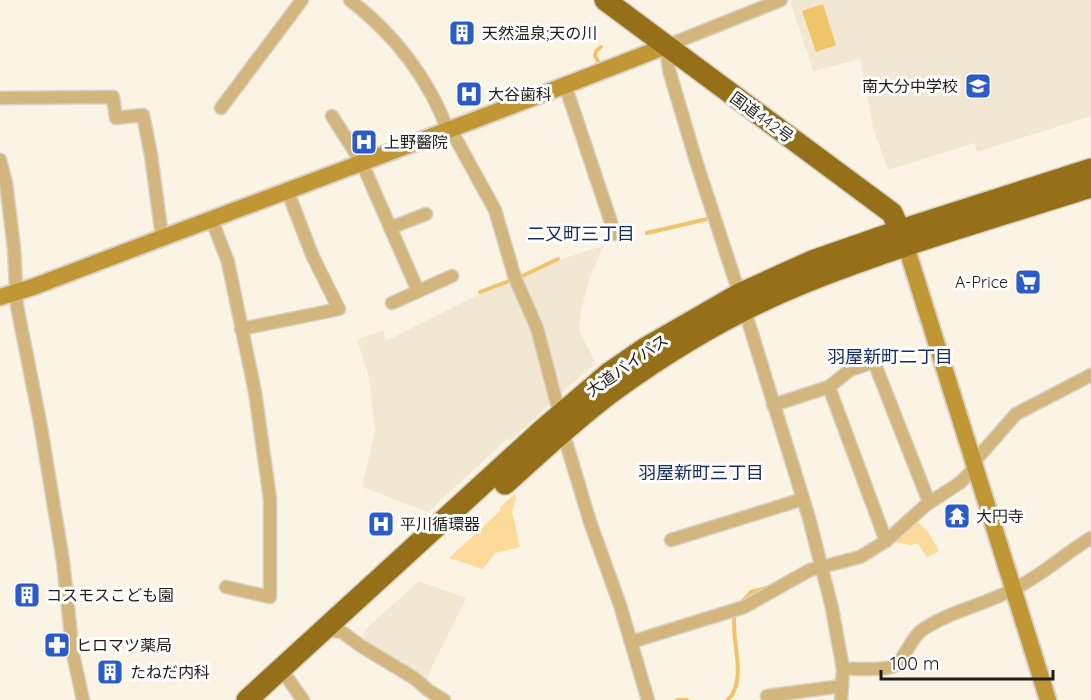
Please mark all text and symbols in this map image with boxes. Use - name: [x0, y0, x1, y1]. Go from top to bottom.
- building icon: 天然温泉;天の川: [447, 18, 477, 48]
- place label: 天然温泉;天の川: [482, 23, 597, 43]
- school or university icon: 南大分中学校: [963, 71, 993, 101]
- place label: 南大分中学校: [862, 76, 958, 96]
- hospital icon: 大谷歯科: [454, 79, 484, 109]
- place label: 大谷歯科: [488, 84, 552, 104]
- street label: 国道442号: [726, 87, 798, 147]
- hospital icon: 上野醫院: [349, 127, 379, 157]
- place label: 上野醫院: [384, 132, 448, 152]
- district label: 二又町三丁目: [527, 222, 635, 245]
- supermarket icon: A-Price: [1013, 267, 1043, 297]
- place label: A-Price: [955, 272, 1008, 292]
- street label: 大道バイパス: [582, 329, 672, 401]
- district label: 羽屋新町二丁目: [827, 345, 953, 368]
- district label: 羽屋新町三丁目: [638, 461, 764, 484]
- temple icon: 大円寺: [942, 501, 972, 531]
- place label: 大円寺: [976, 506, 1024, 526]
- hospital icon: 平川循環器: [366, 509, 396, 539]
- place label: 平川循環器: [400, 514, 480, 534]
- building icon: コスモスこども園: [12, 580, 42, 610]
- place label: コスモスこども園: [46, 585, 174, 605]
- pharmacy icon: ヒロマツ薬局: [42, 630, 72, 660]
- place label: ヒロマツ薬局: [76, 635, 172, 655]
- scale bar: [881, 643, 1054, 681]
- text: 100 m: [890, 652, 939, 675]
- building icon: たねだ内科: [95, 657, 125, 687]
- place label: たねだ内科: [130, 662, 210, 682]

